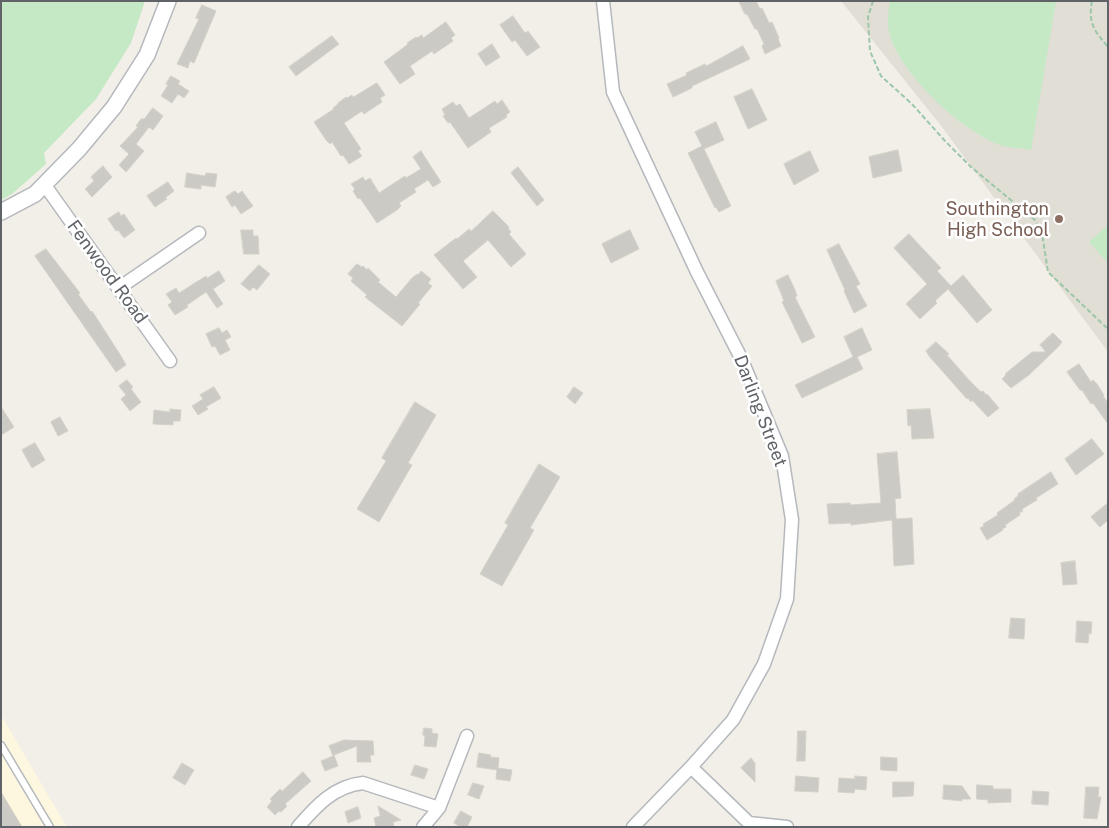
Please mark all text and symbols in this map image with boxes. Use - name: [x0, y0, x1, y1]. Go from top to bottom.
- place label: Southington High School: [945, 198, 1049, 240]
- marker: Southington High School: [1053, 213, 1065, 225]
- street label: Fenwood Road: [62, 216, 152, 328]
- street label: Darling Street: [729, 352, 791, 470]

